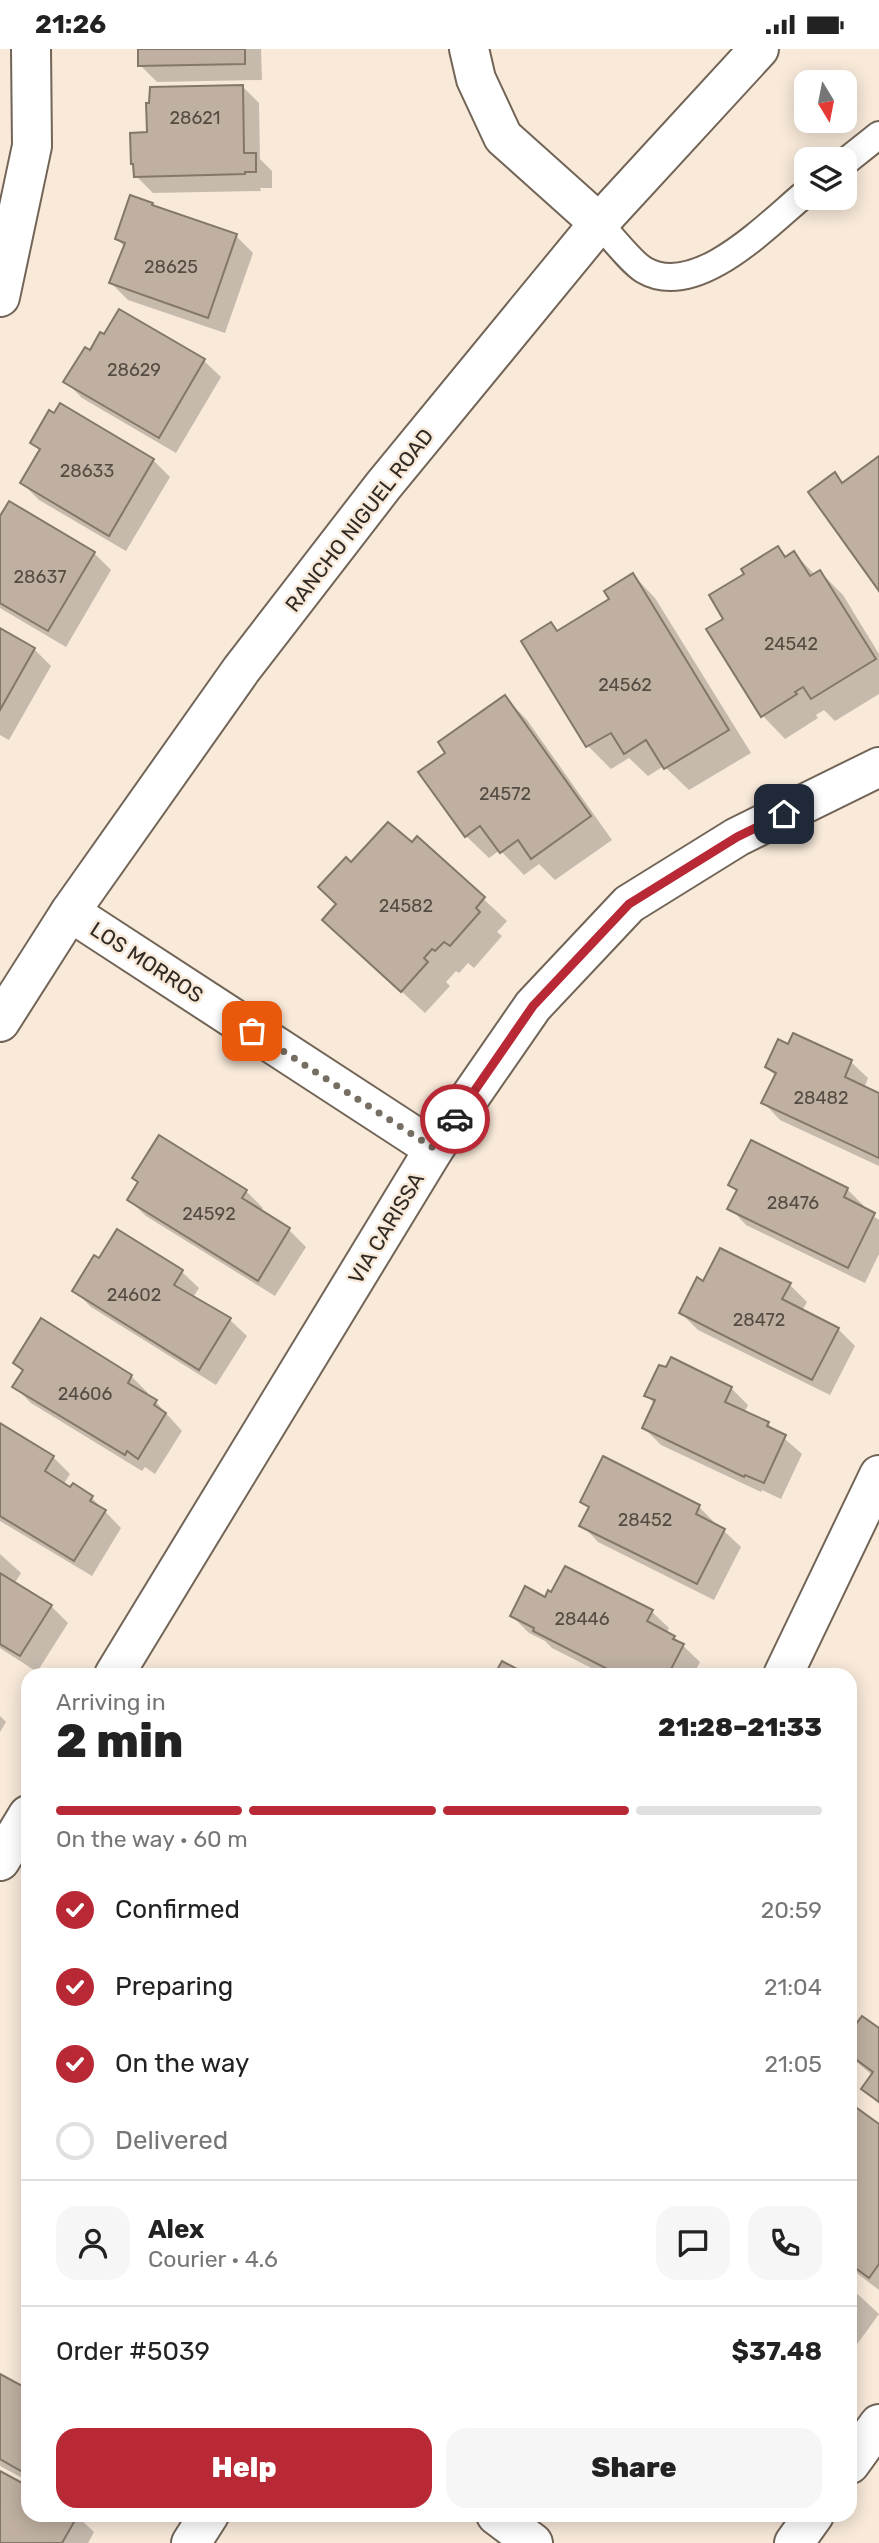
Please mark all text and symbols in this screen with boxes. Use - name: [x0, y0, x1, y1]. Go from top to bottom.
- text: 21:26: [35, 9, 106, 40]
- north arrow: [794, 70, 858, 133]
- map controls: [794, 70, 857, 210]
- house number: 28621: [169, 107, 221, 129]
- button: layers: [794, 147, 857, 210]
- house number: 28625: [144, 256, 198, 278]
- house number: 28629: [107, 359, 161, 381]
- street label: RANCHO NIGUEL ROAD: [280, 423, 438, 617]
- house number: 28633: [60, 460, 114, 482]
- house number: 28637: [14, 566, 66, 588]
- house number: 24542: [764, 633, 818, 655]
- house number: 24562: [598, 674, 652, 696]
- house number: 24572: [479, 783, 531, 805]
- pin: [754, 784, 814, 844]
- icon: home: [765, 795, 803, 833]
- house number: 24582: [379, 895, 433, 917]
- street label: LOS MORROS: [86, 916, 208, 1008]
- pin: [222, 1001, 282, 1061]
- icon: bag: [233, 1012, 271, 1050]
- courier: [420, 1084, 490, 1154]
- house number: 28482: [793, 1087, 849, 1109]
- icon: car: [436, 1100, 474, 1138]
- street label: VIA CARISSA: [343, 1168, 429, 1288]
- house number: 28476: [767, 1192, 819, 1214]
- house number: 24592: [182, 1203, 236, 1225]
- house number: 24602: [107, 1284, 161, 1306]
- house number: 28472: [733, 1309, 785, 1331]
- house number: 24606: [58, 1383, 112, 1405]
- house number: 28452: [618, 1509, 672, 1531]
- house number: 28446: [554, 1608, 610, 1630]
- text: Arriving in: [56, 1688, 166, 1716]
- text: 21:28–21:33: [658, 1712, 822, 1743]
- text: 2 min: [56, 1714, 183, 1769]
- text: On the way · 60 m: [56, 1825, 248, 1853]
- icon: check: [56, 1891, 94, 1929]
- text: Confirmed: [115, 1894, 240, 1925]
- text: 20:59: [761, 1896, 822, 1924]
- icon: check: [56, 1968, 94, 2006]
- text: Preparing: [115, 1971, 233, 2002]
- text: 21:04: [764, 1973, 822, 2001]
- icon: check: [56, 2045, 94, 2083]
- text: On the way: [115, 2048, 249, 2079]
- text: 21:05: [765, 2050, 822, 2078]
- text: Delivered: [115, 2125, 228, 2156]
- button: person: [56, 2206, 130, 2280]
- button: chat: [656, 2206, 730, 2280]
- button: phone: [748, 2206, 822, 2280]
- text: Alex: [148, 2214, 204, 2245]
- text: Courier · 4.6: [148, 2245, 278, 2273]
- text: Order #5039: [56, 2336, 210, 2367]
- text: $37.48: [732, 2336, 822, 2367]
- button: Help: [56, 2428, 432, 2508]
- button: Share: [446, 2428, 822, 2508]

